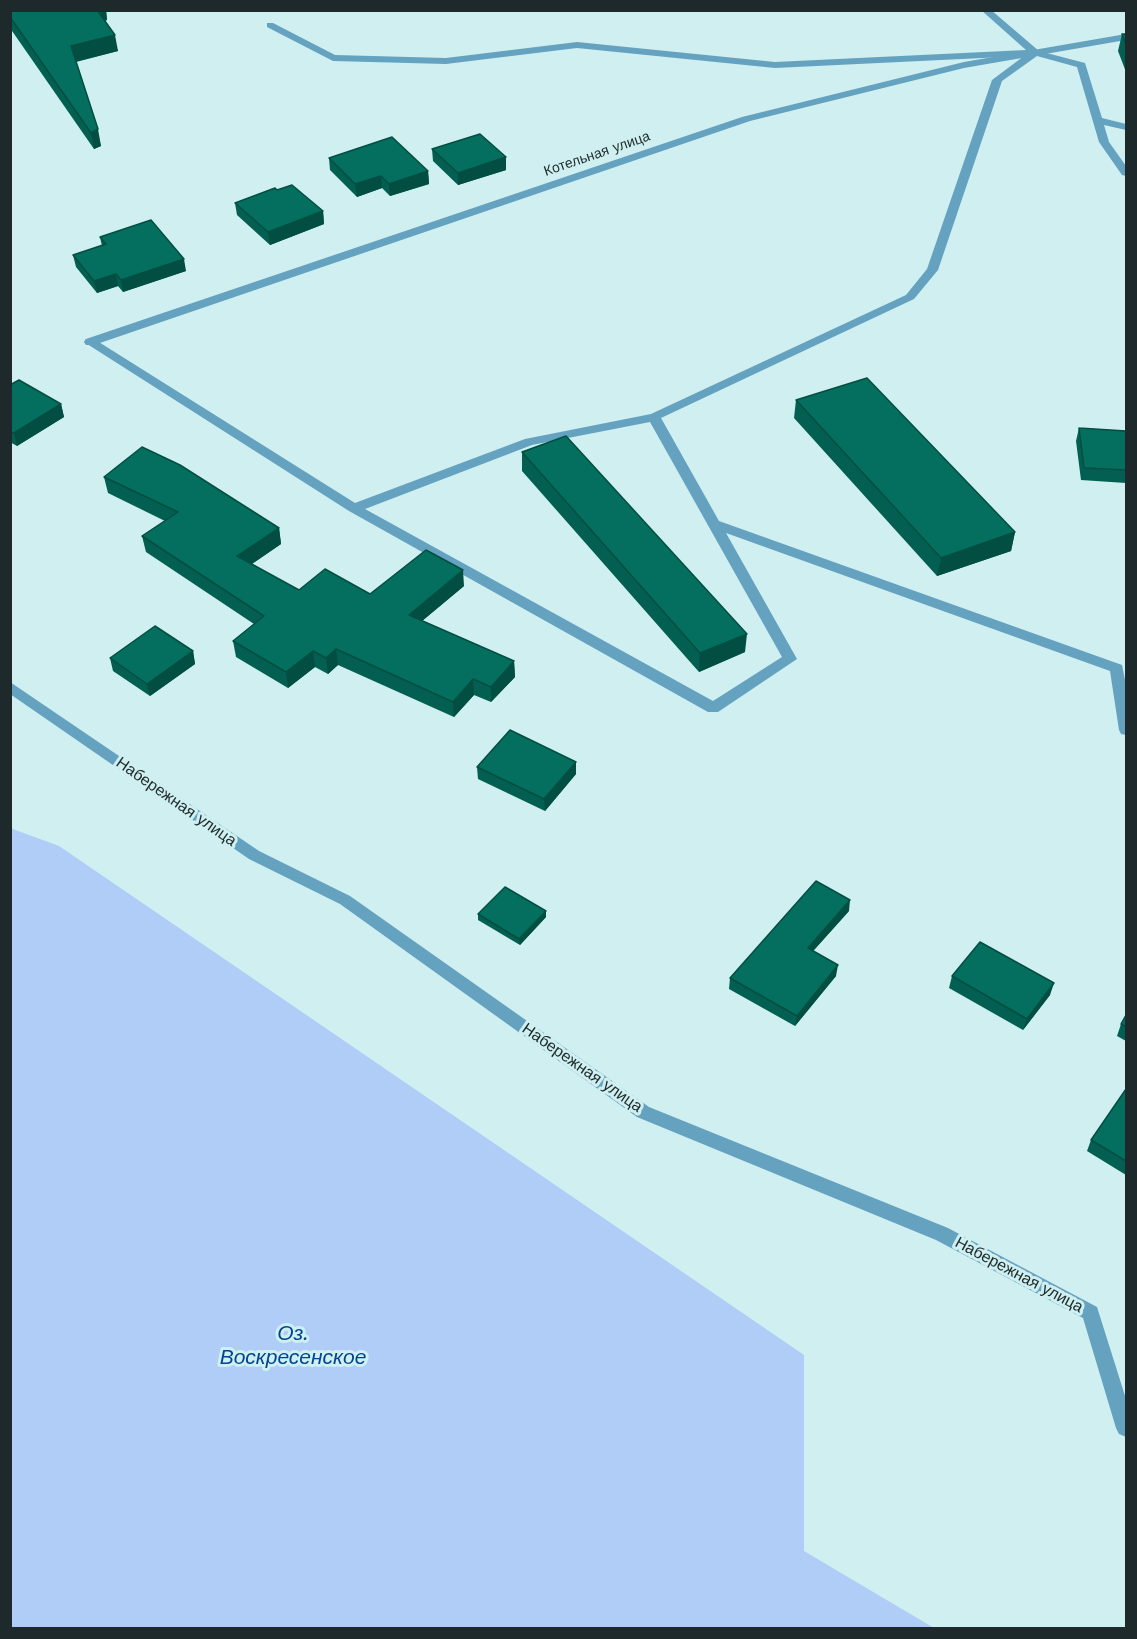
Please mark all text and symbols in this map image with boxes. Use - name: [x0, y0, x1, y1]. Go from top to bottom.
- street label: Котельная улица: [542, 128, 652, 180]
- street label: Набережная улица: [112, 753, 240, 851]
- street label: Набережная улица: [518, 1019, 646, 1117]
- street label: Набережная улица: [952, 1233, 1086, 1317]
- water label: Оз. Воскресенское: [220, 1321, 366, 1371]

